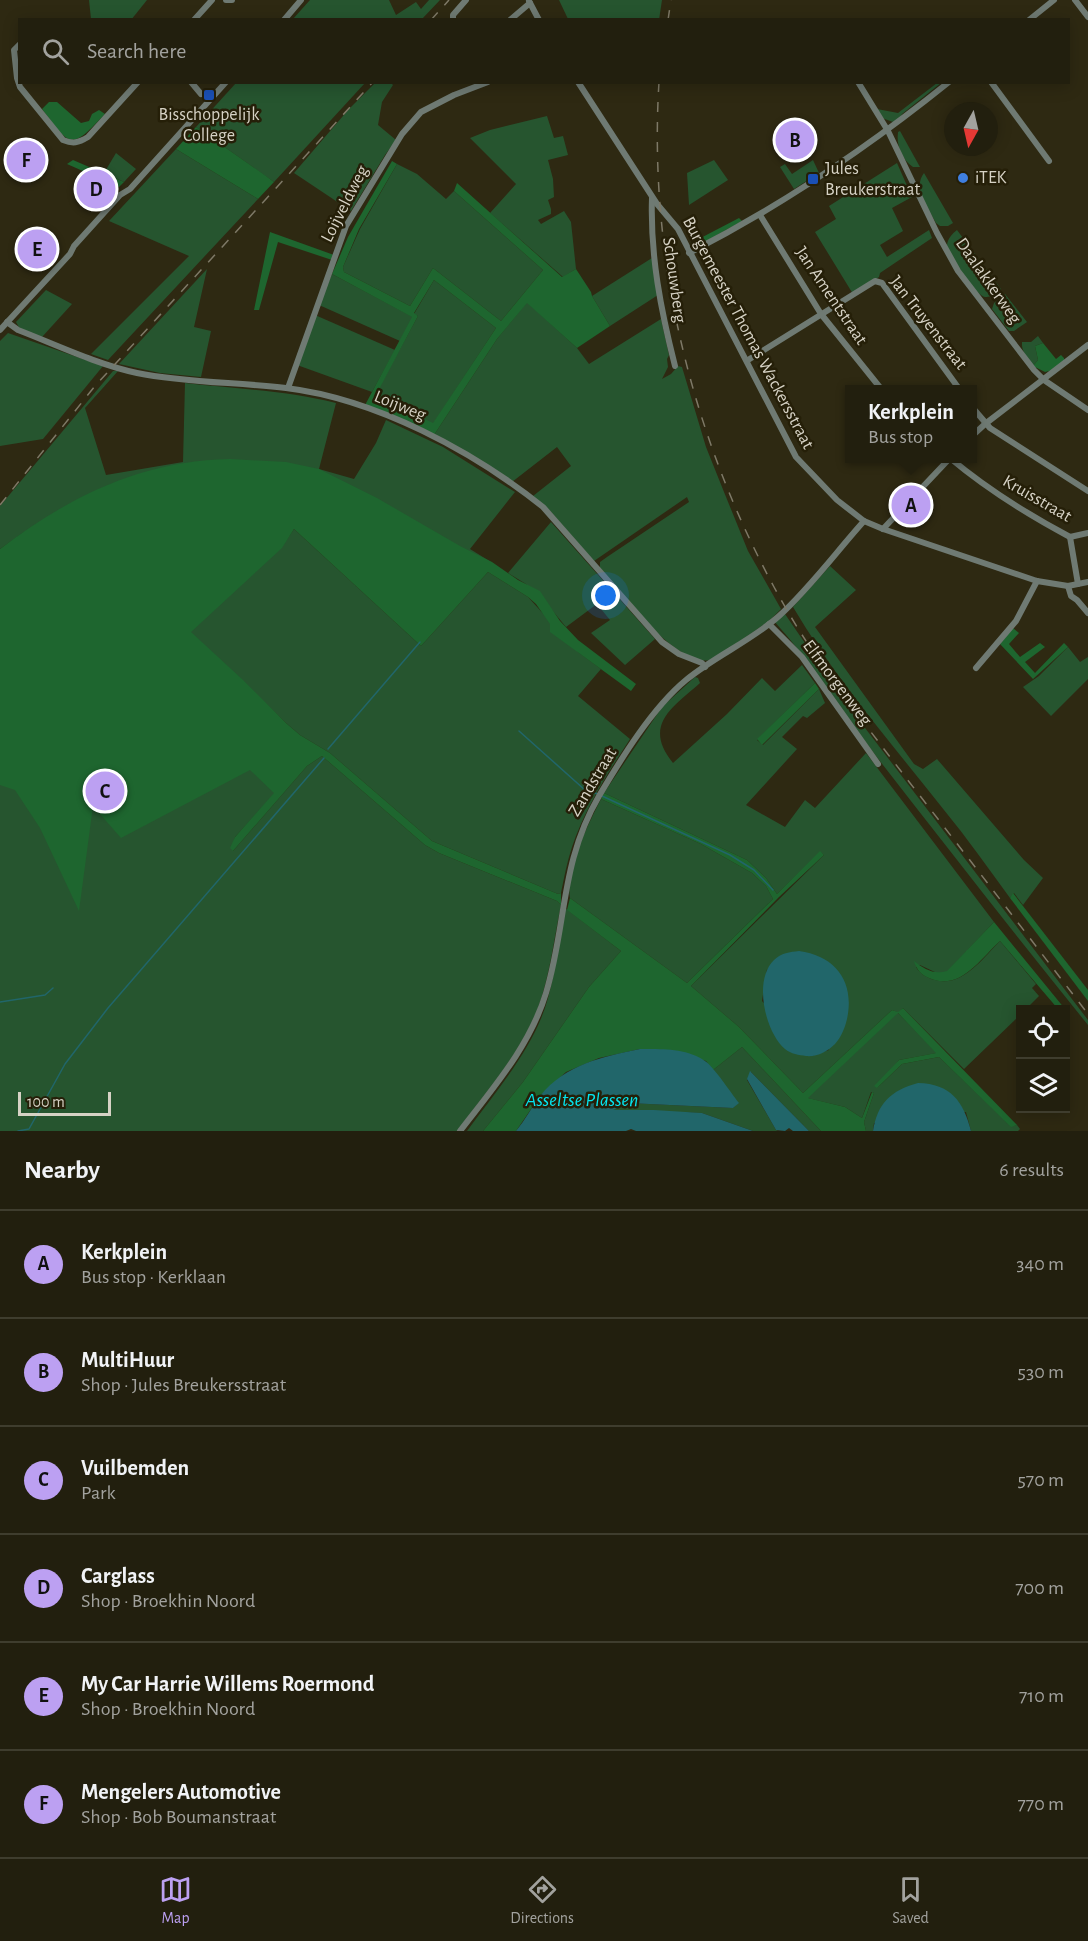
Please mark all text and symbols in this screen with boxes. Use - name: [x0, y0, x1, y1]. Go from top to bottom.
- search box: [18, 18, 1070, 84]
- icon: search: [39, 35, 72, 68]
- text: Search here: [87, 40, 186, 62]
- marker: Bisschoppelijk College: [202, 88, 216, 102]
- north arrow: [944, 102, 998, 156]
- place label: Bisschoppelijk College: [159, 106, 260, 145]
- pin: B: [776, 118, 814, 162]
- pin: F: [6, 138, 46, 182]
- place label: Jules Breukerstraat: [825, 160, 920, 199]
- street label: Loijveldweg: [318, 163, 372, 245]
- pin: D: [76, 166, 116, 212]
- place label: iTEK: [975, 169, 1007, 187]
- marker: iTEK: [956, 171, 970, 185]
- marker: Jules Breukerstraat: [806, 172, 820, 186]
- street label: Burgemeester Thomas Wackersstraat: [679, 214, 817, 452]
- pin: E: [18, 226, 57, 272]
- street label: Daalakkerweg: [952, 235, 1024, 327]
- street label: Schouwberg: [659, 236, 689, 324]
- street label: Jan Amentstraat: [792, 244, 870, 348]
- street label: Jan Truyenstraat: [886, 273, 970, 373]
- popup: [845, 385, 977, 463]
- street label: Loijweg: [372, 388, 429, 425]
- text: Kerkplein: [868, 401, 954, 423]
- text: Bus stop: [868, 427, 933, 447]
- street label: Kruisstraat: [1000, 472, 1075, 526]
- pin: A: [892, 482, 930, 528]
- your location: [591, 581, 620, 610]
- street label: Elfmorgenweg: [799, 637, 875, 729]
- street label: Zandstraat: [566, 744, 621, 819]
- pin: C: [86, 768, 124, 814]
- map controls: [1016, 1005, 1070, 1113]
- button: locate: [1016, 1005, 1070, 1059]
- button: layers: [1016, 1059, 1070, 1113]
- scale bar: [18, 1089, 111, 1116]
- water label: Asseltse Plassen: [525, 1090, 638, 1110]
- text: 100 m: [27, 1094, 65, 1110]
- text: Nearby: [24, 1157, 100, 1183]
- text: 6 results: [999, 1160, 1064, 1180]
- text: Kerkplein: [81, 1241, 167, 1263]
- text: A: [38, 1254, 50, 1274]
- text: 340 m: [1016, 1254, 1064, 1274]
- text: Bus stop · Kerklaan: [81, 1267, 226, 1287]
- text: MultiHuur: [81, 1349, 174, 1371]
- text: B: [38, 1362, 49, 1382]
- text: 530 m: [1018, 1362, 1064, 1382]
- text: Shop · Jules Breukersstraat: [81, 1375, 286, 1395]
- text: Vuilbemden: [81, 1457, 189, 1479]
- text: C: [38, 1470, 49, 1490]
- text: 570 m: [1017, 1470, 1064, 1490]
- text: Park: [81, 1483, 116, 1503]
- text: Carglass: [81, 1565, 155, 1587]
- text: D: [37, 1578, 50, 1598]
- text: 700 m: [1015, 1578, 1064, 1598]
- text: Shop · Broekhin Noord: [81, 1591, 255, 1611]
- text: My Car Harrie Willems Roermond: [81, 1673, 374, 1695]
- text: E: [38, 1686, 49, 1706]
- text: 710 m: [1019, 1686, 1064, 1706]
- text: Shop · Broekhin Noord: [81, 1699, 255, 1719]
- text: Mengelers Automotive: [81, 1781, 281, 1803]
- text: F: [39, 1794, 48, 1814]
- text: 770 m: [1017, 1794, 1064, 1814]
- text: Shop · Bob Boumanstraat: [81, 1807, 276, 1827]
- tab: Map: [159, 1873, 192, 1928]
- tab: Directions: [510, 1873, 574, 1928]
- tab: Saved: [892, 1873, 929, 1928]

